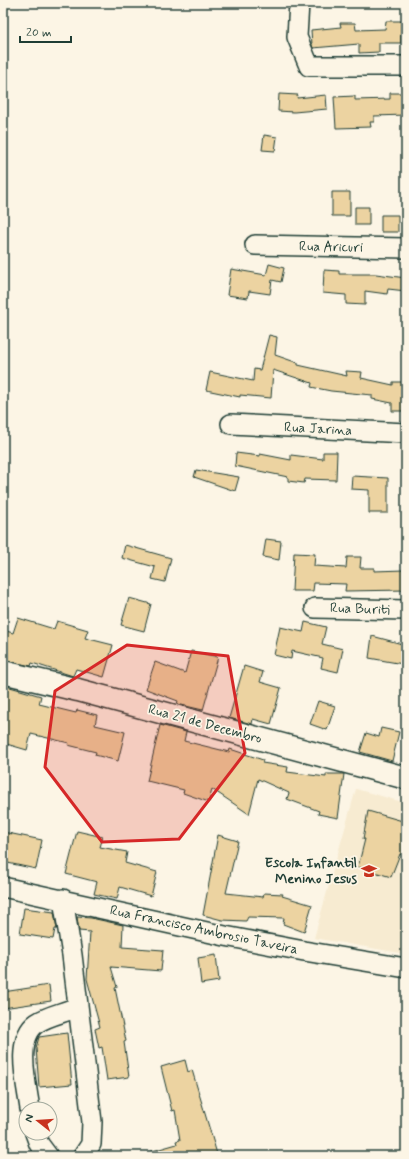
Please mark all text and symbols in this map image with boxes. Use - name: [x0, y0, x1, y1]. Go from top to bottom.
- scale bar: [20, 18, 71, 44]
- text: 20 m: [26, 25, 52, 41]
- street label: Rua Aricuri: [299, 237, 363, 257]
- street label: Rua Jarina: [284, 418, 353, 440]
- street label: Rua Buriti: [330, 599, 390, 619]
- street label: Rua 21 de Decembro: [146, 700, 264, 748]
- place label: Escola Infantil Menino Jesus: [265, 854, 357, 888]
- school or university icon: Escola Infantil Menino Jesus: [360, 862, 378, 880]
- street label: Rua Francisco Ambrosio Taveira: [108, 901, 300, 959]
- north arrow: [18, 1101, 58, 1141]
- text: N: [22, 1113, 37, 1124]

